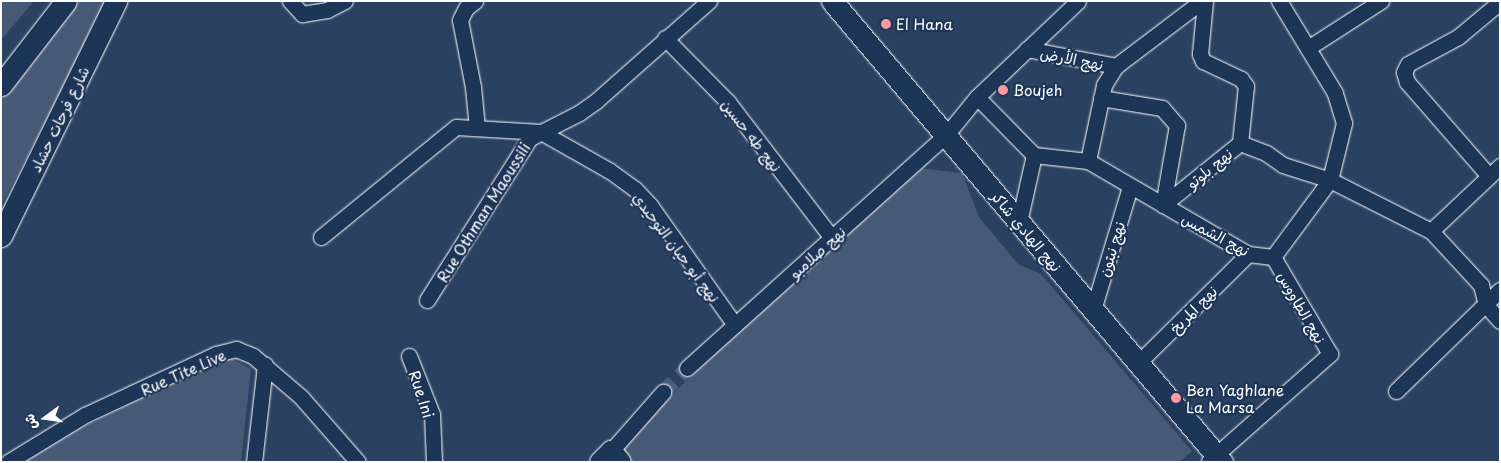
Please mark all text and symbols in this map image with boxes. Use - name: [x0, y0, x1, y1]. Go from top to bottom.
- place label: El Hana: [896, 15, 954, 33]
- marker: El Hana: [880, 18, 892, 30]
- street label: نهج الأرض: [1039, 43, 1105, 73]
- street label: شارع فرحات حشاد: [26, 63, 92, 175]
- place label: Boujeh: [1013, 81, 1062, 99]
- marker: Boujeh: [997, 84, 1009, 96]
- street label: نهج طه حسين: [718, 95, 786, 175]
- street label: Rue Othman Maoussili: [432, 138, 534, 286]
- street label: نهج بلوتو: [1182, 144, 1236, 192]
- street label: نهج الهادي شاكر: [988, 187, 1066, 275]
- street label: نهج أبو حيان التوحيدي: [630, 188, 724, 306]
- street label: نهج الشمس: [1179, 209, 1253, 259]
- street label: نهج نبتون: [1094, 219, 1128, 279]
- street label: نهج صلامبو: [785, 222, 849, 282]
- street label: نهج الطاووس: [1274, 268, 1330, 346]
- street label: نهج المريخ: [1165, 281, 1221, 337]
- street label: Rue Tite Live: [137, 345, 229, 399]
- street label: Rue Ini: [406, 367, 438, 421]
- place label: Ben Yaghlane La Marsa: [1186, 380, 1283, 415]
- marker: Ben Yaghlane La Marsa: [1170, 392, 1182, 404]
- north arrow: [20, 393, 70, 443]
- text: ش: [18, 412, 42, 432]

